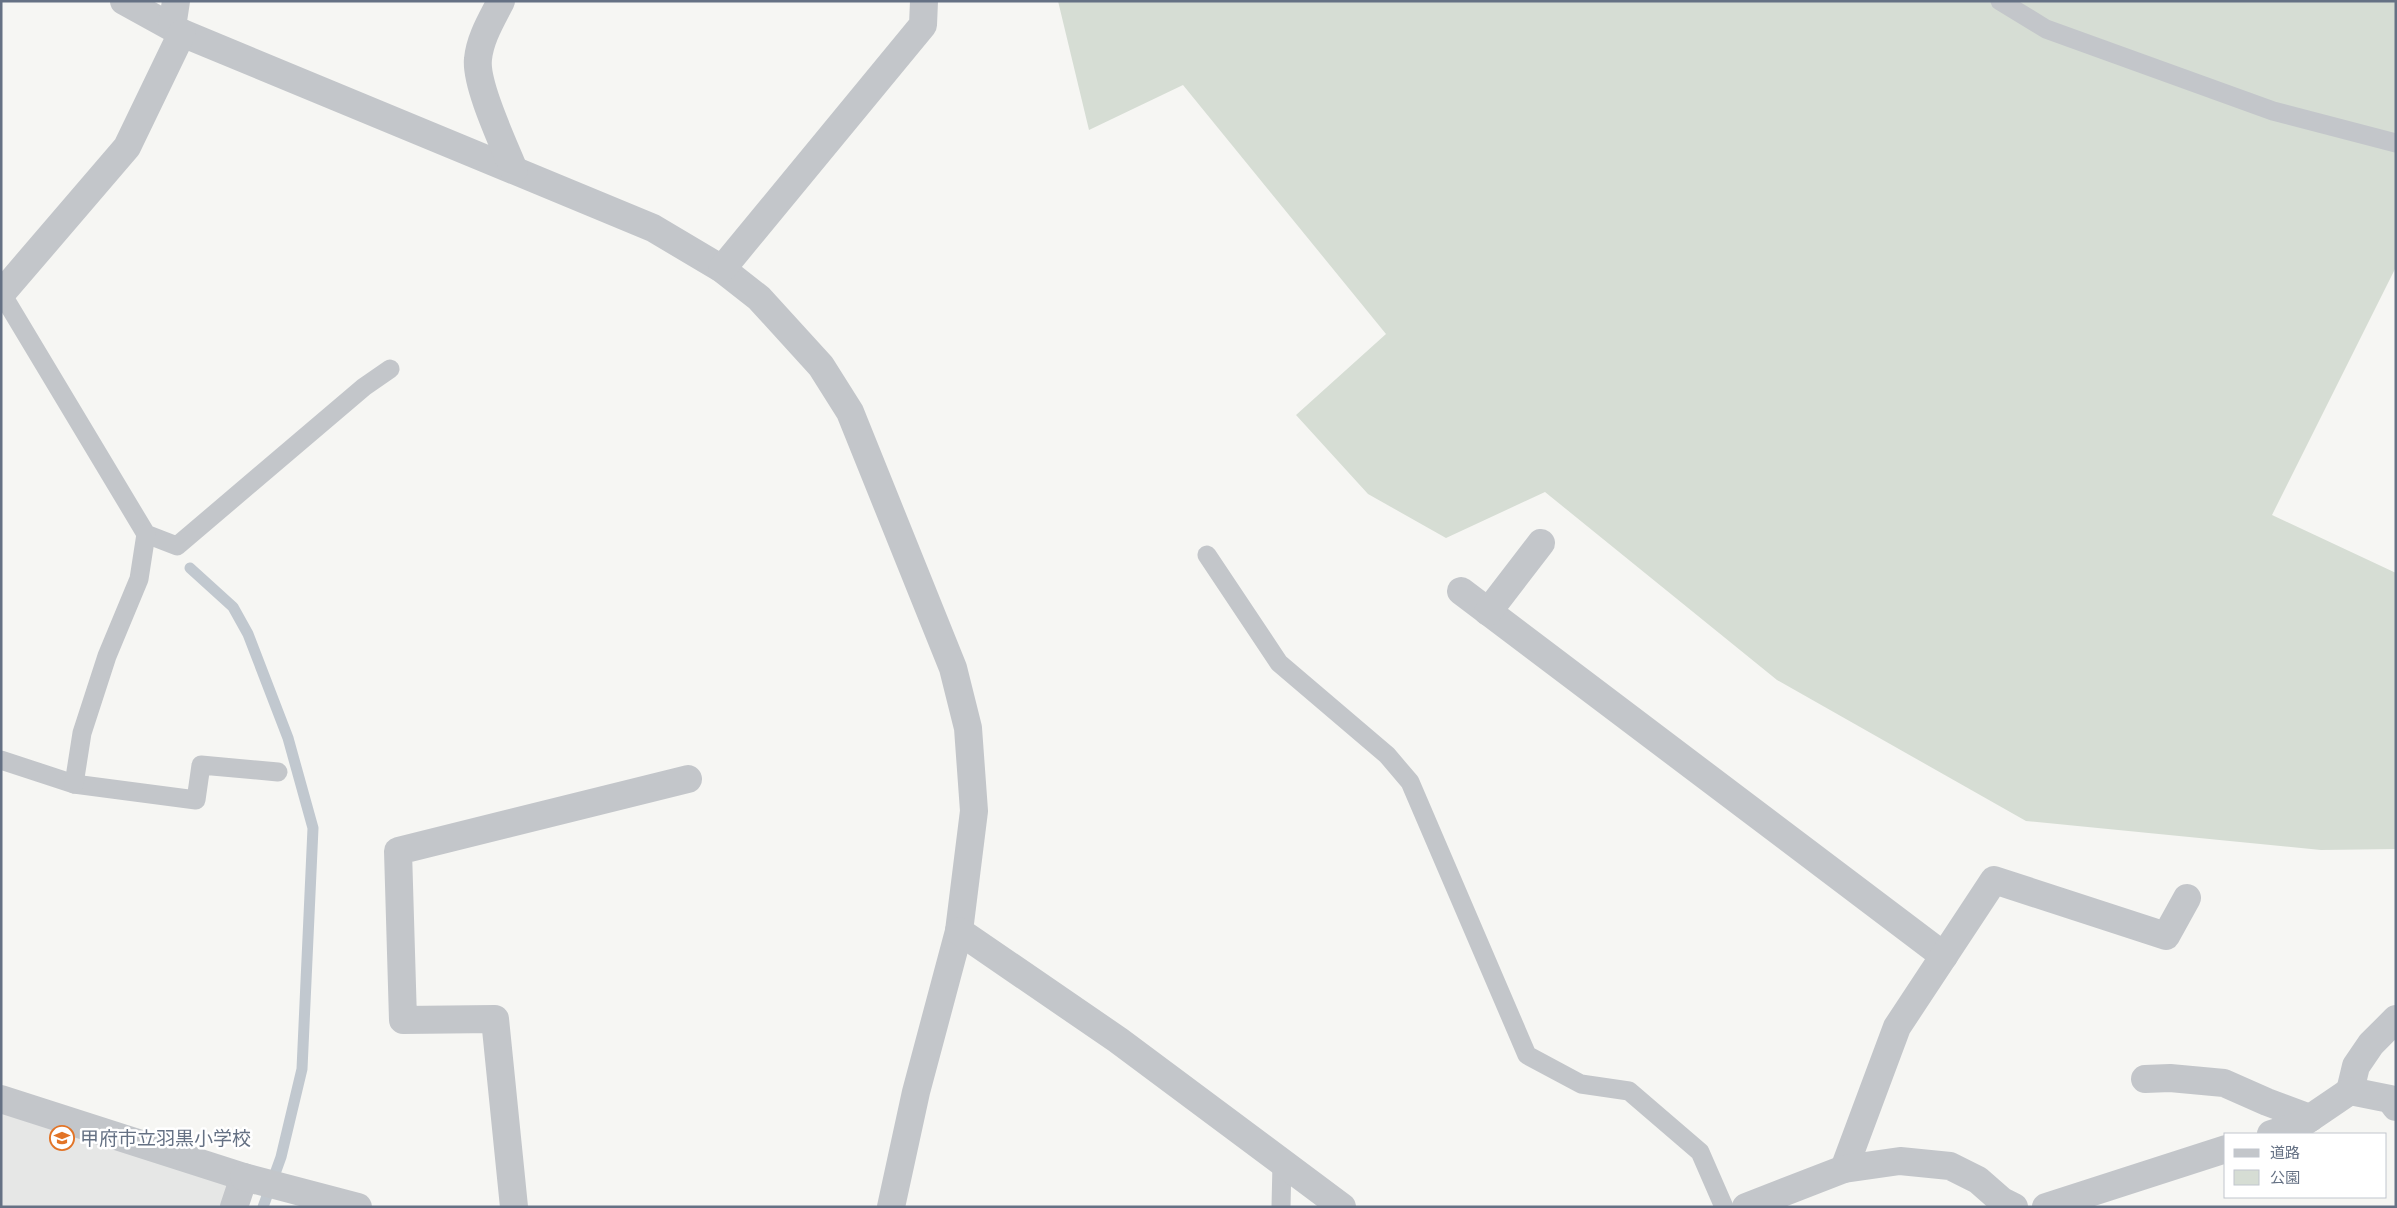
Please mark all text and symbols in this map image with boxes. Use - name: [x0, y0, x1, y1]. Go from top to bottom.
- school or university icon: 甲府市立羽黒小学校: [49, 1125, 75, 1151]
- place label: 甲府市立羽黒小学校: [80, 1127, 251, 1150]
- legend: [2224, 1133, 2387, 1198]
- text: 道路: [2270, 1144, 2300, 1162]
- text: 公園: [2270, 1169, 2300, 1187]

